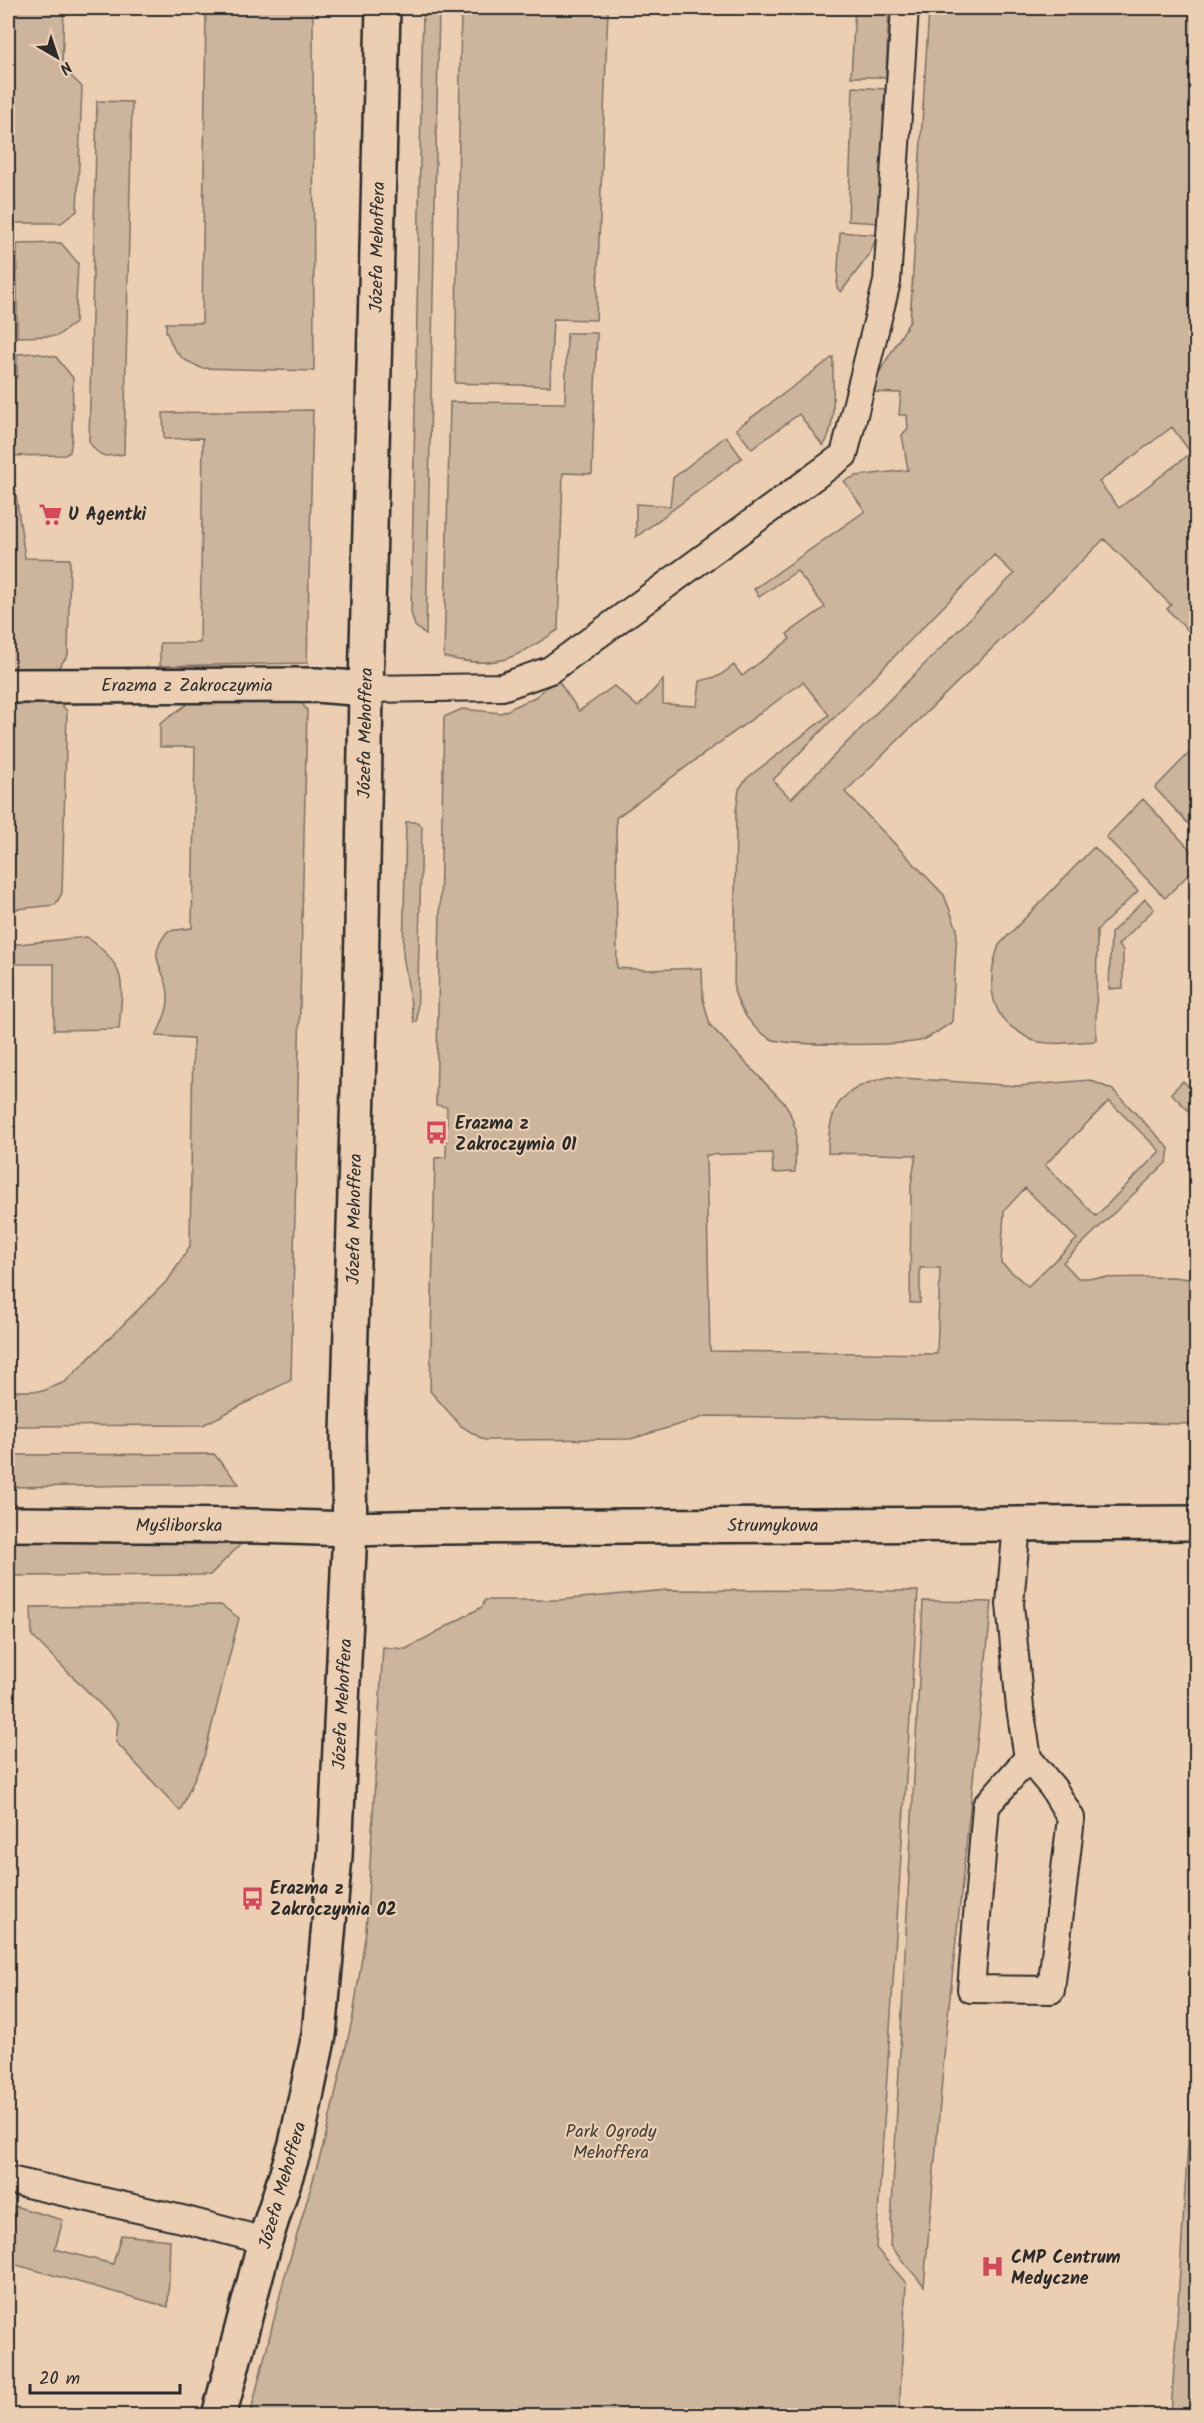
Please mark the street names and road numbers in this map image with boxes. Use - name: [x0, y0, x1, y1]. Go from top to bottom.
- street label: Józefa Mehoffera: [363, 181, 394, 313]
- street label: Józefa Mehoffera: [351, 667, 382, 799]
- street label: Erazma z Zakroczymia: [101, 672, 273, 701]
- street label: Józefa Mehoffera: [340, 1153, 371, 1285]
- street label: Myśliborska: [135, 1512, 223, 1541]
- street label: Strumykowa: [727, 1512, 819, 1541]
- street label: Józefa Mehoffera: [326, 1638, 361, 1770]
- street label: Józefa Mehoffera: [251, 2118, 315, 2252]

